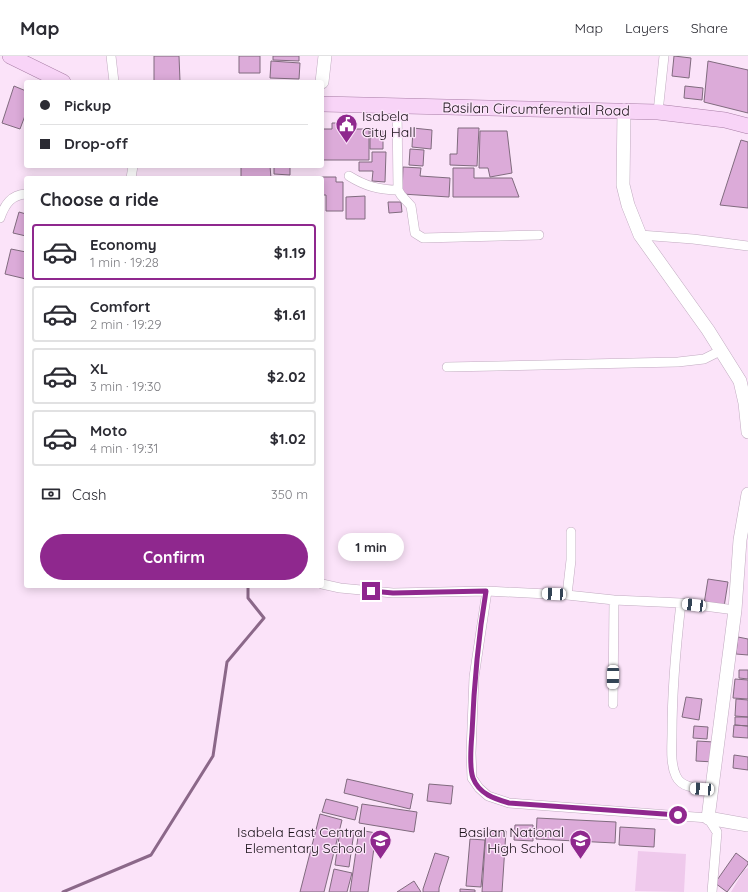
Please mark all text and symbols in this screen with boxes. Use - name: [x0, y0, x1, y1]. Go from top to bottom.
- text: Map: [20, 16, 59, 40]
- text: Map: [574, 19, 603, 37]
- text: Layers: [625, 19, 669, 37]
- text: Share: [691, 19, 728, 37]
- text: Pickup: [64, 96, 111, 115]
- street label: Basilan Circumferential Road: [442, 98, 630, 120]
- place label: Isabela City Hall: [362, 107, 416, 141]
- public building icon: Isabela City Hall: [333, 111, 359, 144]
- text: Drop-off: [64, 134, 128, 153]
- text: Choose a ride: [40, 188, 159, 211]
- icon: car: [42, 234, 78, 270]
- text: Economy: [90, 235, 157, 254]
- text: $1.19: [274, 243, 306, 262]
- text: 1 min · 19:28: [90, 254, 159, 270]
- icon: car: [42, 296, 78, 332]
- text: Comfort: [90, 297, 151, 316]
- text: $1.61: [274, 305, 306, 324]
- text: 2 min · 19:29: [90, 316, 162, 332]
- icon: car: [42, 358, 78, 394]
- text: XL: [90, 359, 108, 378]
- text: $2.02: [267, 367, 306, 386]
- text: 3 min · 19:30: [90, 378, 161, 394]
- icon: car: [42, 420, 78, 456]
- text: Moto: [90, 421, 127, 440]
- text: $1.02: [270, 429, 306, 448]
- text: 4 min · 19:31: [90, 440, 158, 456]
- icon: cash: [40, 483, 62, 505]
- text: Cash: [72, 485, 106, 504]
- text: 350 m: [271, 486, 308, 502]
- callout: 1 min: [338, 533, 404, 561]
- button: Confirm: [40, 534, 308, 580]
- text: 1 min: [355, 539, 387, 555]
- route end: [362, 582, 380, 600]
- car: [542, 587, 566, 601]
- car: [681, 598, 707, 612]
- car: [607, 665, 619, 689]
- car: [690, 782, 714, 796]
- route start: [669, 806, 687, 824]
- place label: Isabela East Central Elementary School: [237, 823, 366, 857]
- place label: Basilan National High School: [459, 823, 564, 857]
- school or university icon: Isabela East Central Elementary School: [368, 827, 394, 860]
- school or university icon: Basilan National High School: [567, 827, 593, 860]

